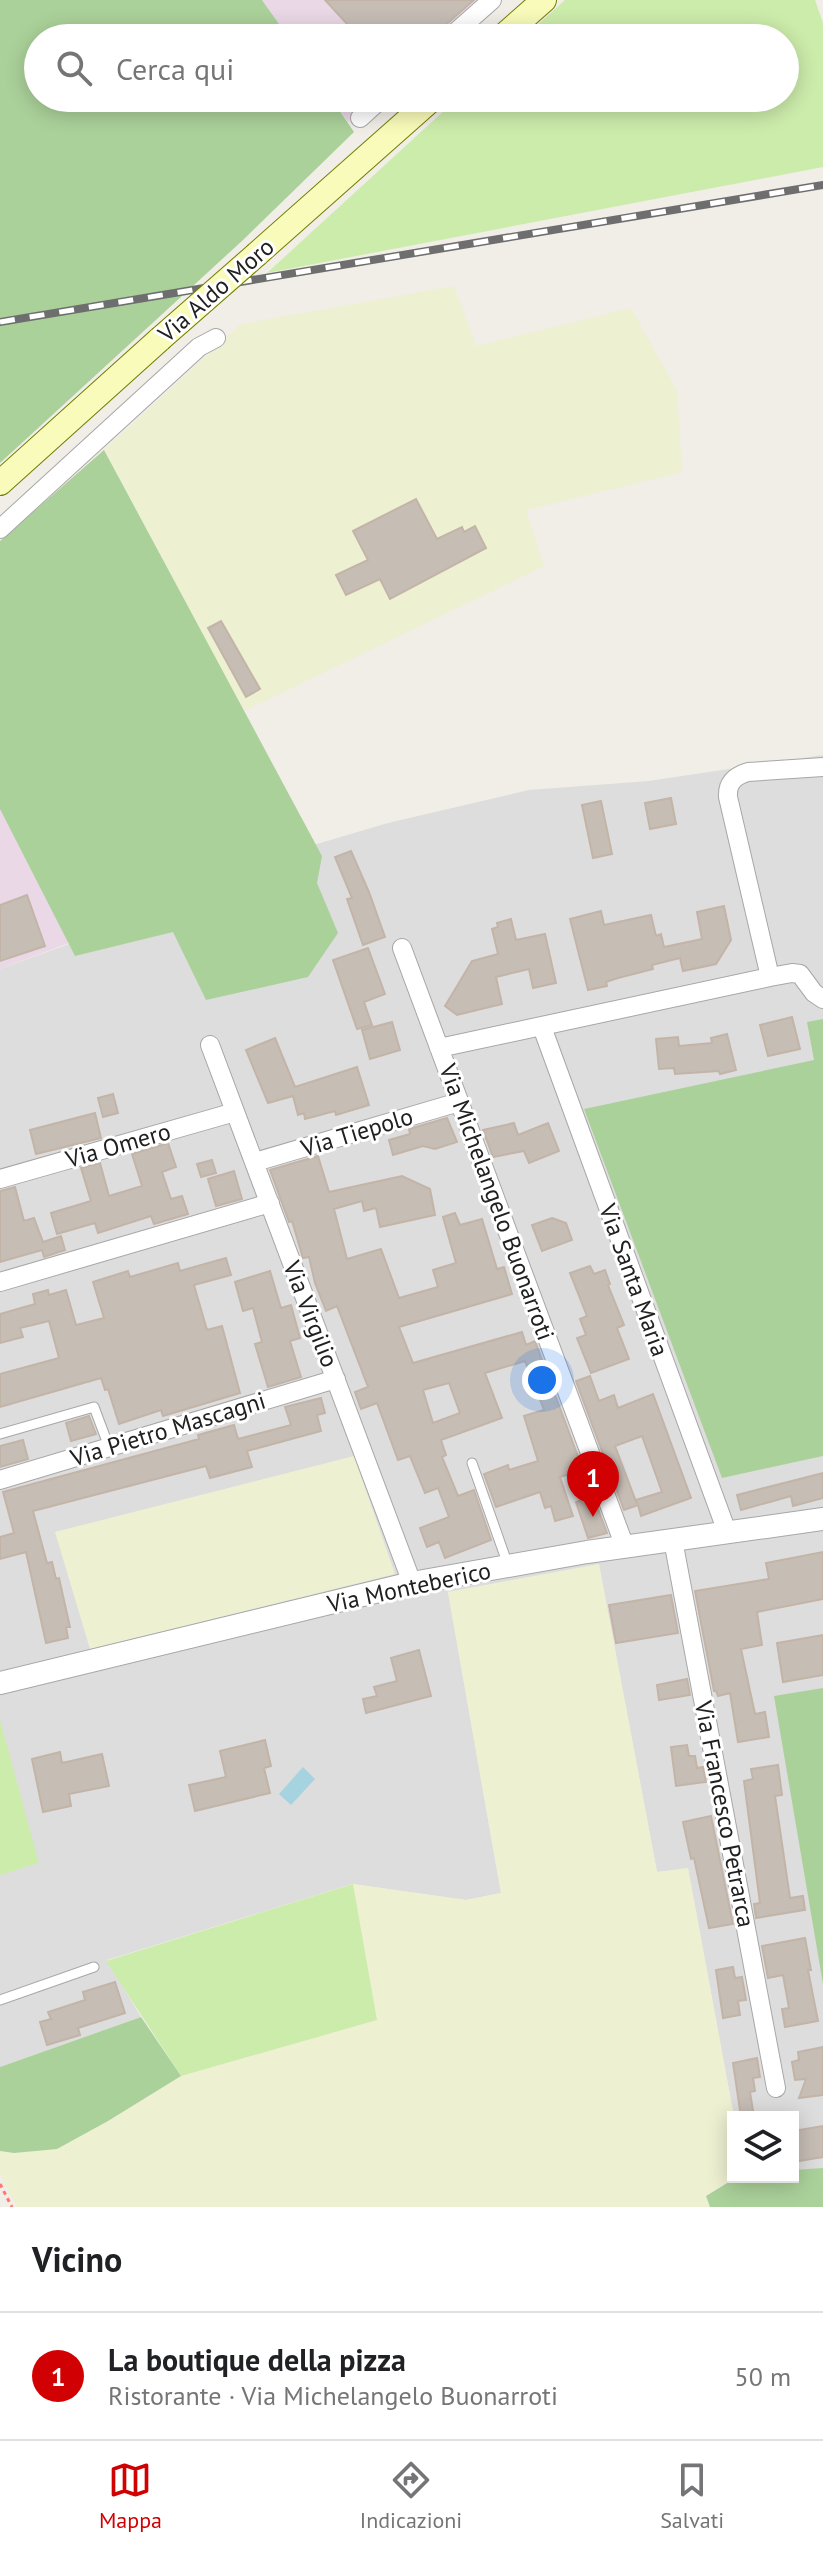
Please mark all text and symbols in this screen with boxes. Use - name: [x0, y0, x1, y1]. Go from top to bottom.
- search box: [24, 24, 799, 112]
- icon: search: [52, 46, 96, 90]
- text: Cerca qui: [116, 49, 234, 88]
- street label: Via Aldo Moro: [151, 231, 280, 349]
- street label: Via Michelangelo Buonarroti: [432, 1059, 561, 1344]
- street label: Via Tiepolo: [296, 1100, 417, 1164]
- street label: Via Omero: [61, 1115, 174, 1175]
- street label: Via Santa Maria: [592, 1199, 676, 1360]
- street label: Via Virgilio: [276, 1255, 345, 1372]
- your location: [522, 1360, 562, 1400]
- street label: Via Pietro Mascagni: [66, 1385, 269, 1474]
- pin: 1: [567, 1451, 619, 1517]
- street label: Via Monteberico: [323, 1555, 494, 1620]
- street label: Via Francesco Petrarca: [688, 1697, 762, 1930]
- map controls: [727, 2111, 799, 2183]
- button: layers: [727, 2111, 799, 2183]
- text: Vicino: [32, 2237, 122, 2281]
- text: La boutique della pizza: [108, 2340, 406, 2379]
- text: 1: [51, 2360, 65, 2393]
- text: 50 m: [735, 2360, 791, 2393]
- text: Ristorante · Via Michelangelo Buonarroti: [108, 2379, 558, 2412]
- tab: Mappa: [99, 2458, 162, 2534]
- tab: Indicazioni: [360, 2458, 462, 2534]
- tab: Salvati: [660, 2458, 724, 2534]

